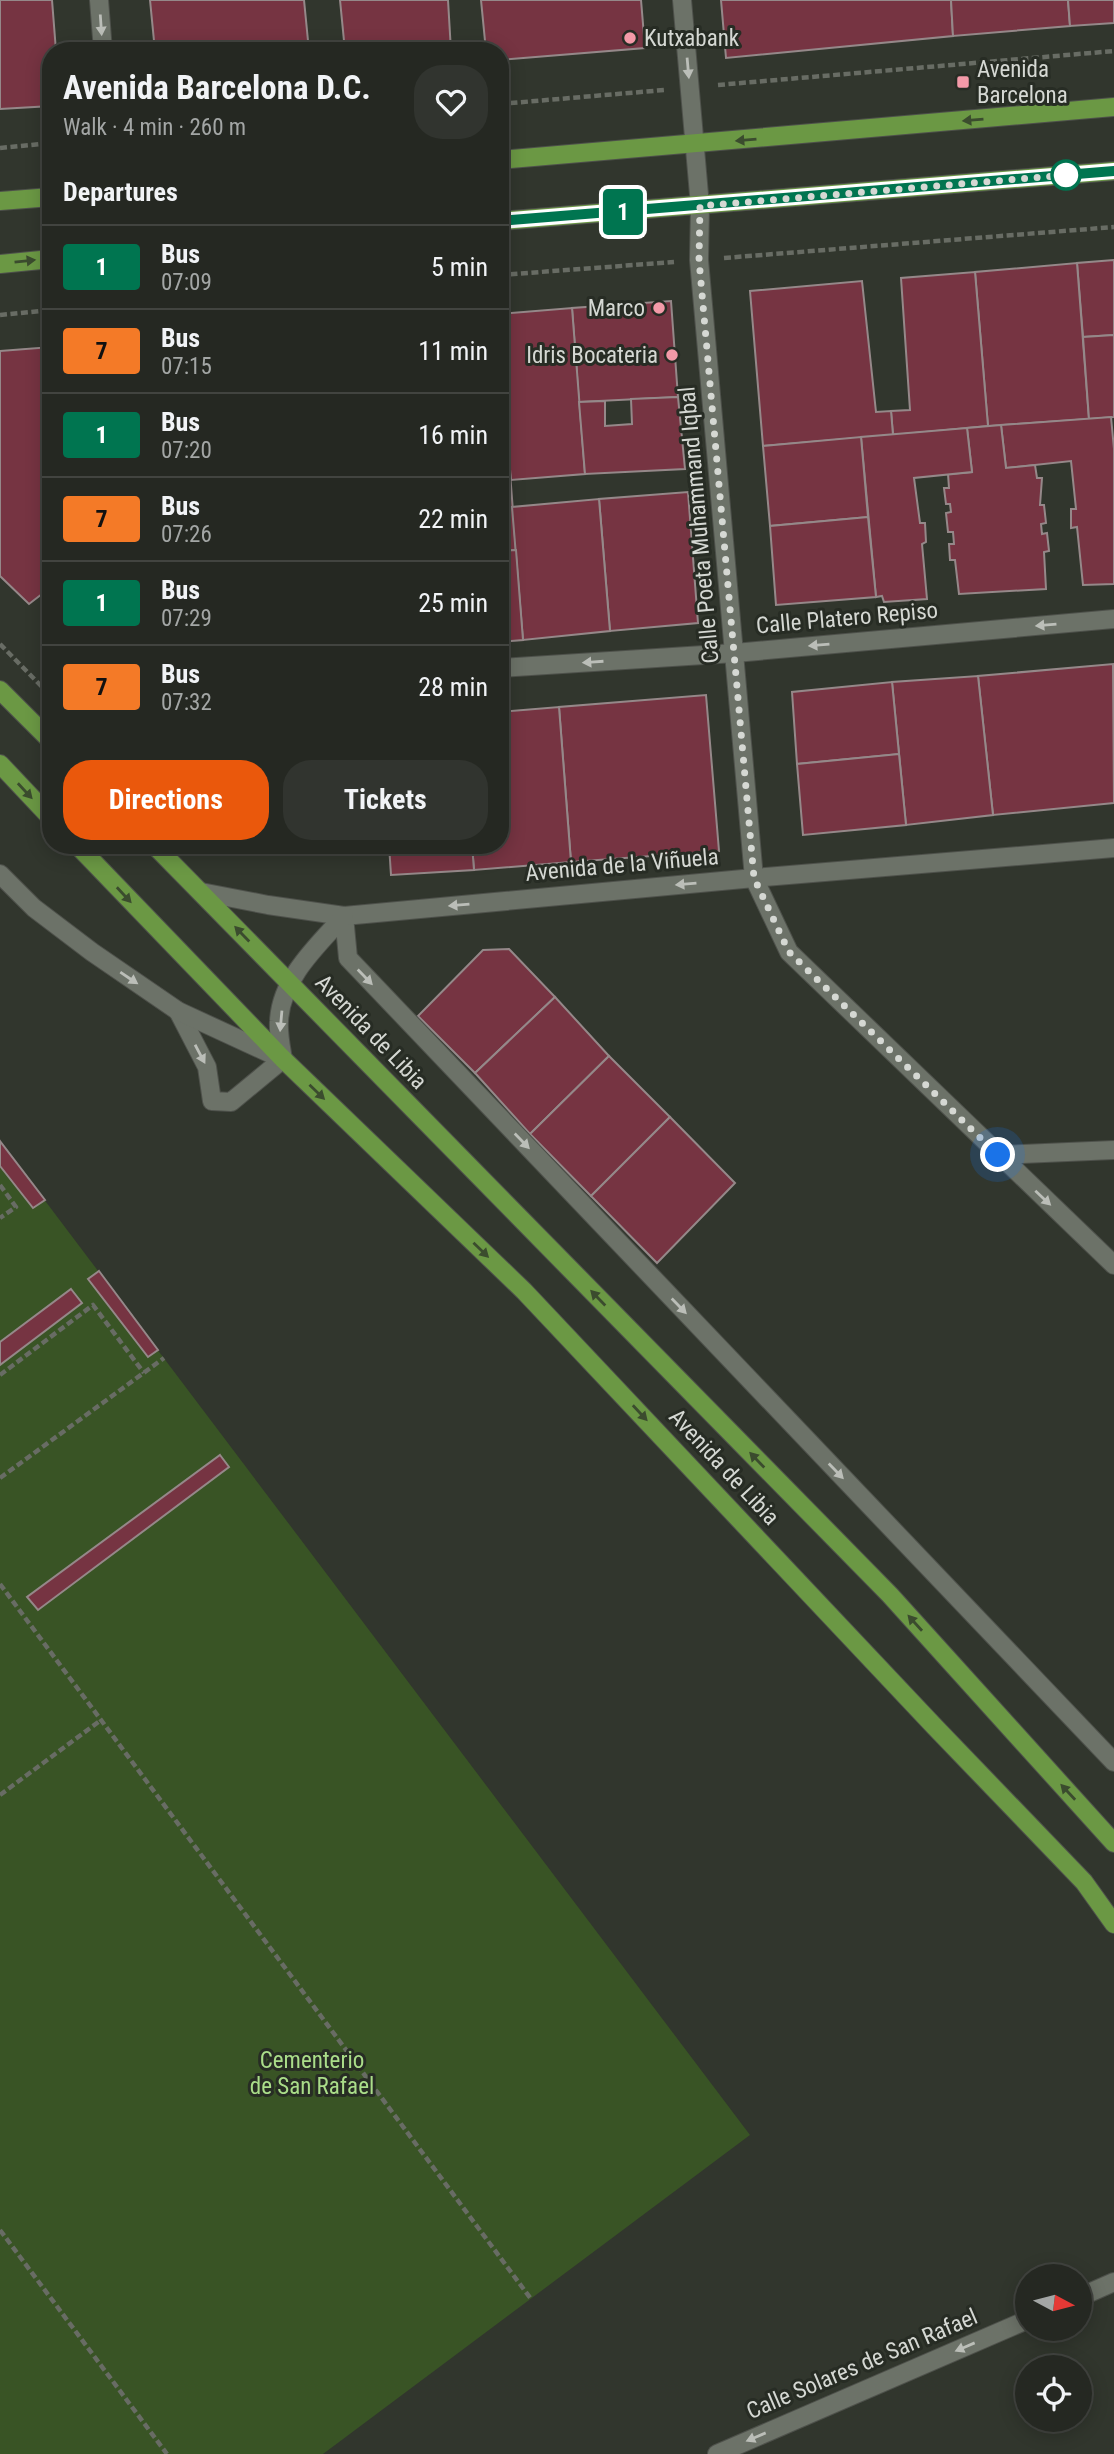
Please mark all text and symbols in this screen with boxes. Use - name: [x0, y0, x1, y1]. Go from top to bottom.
- one-way arrow: [96, 15, 107, 37]
- place label: Kutxabank: [644, 25, 740, 52]
- marker: Kutxabank: [622, 30, 638, 46]
- place label: Avenida Barcelona: [977, 56, 1068, 109]
- one-way arrow: [683, 57, 694, 79]
- button: heart: [414, 65, 488, 139]
- text: Avenida Barcelona D.C.: [63, 68, 371, 107]
- marker: Avenida Barcelona: [955, 74, 971, 90]
- text: Walk · 4 min · 260 m: [63, 114, 246, 141]
- one-way arrow: [962, 115, 984, 126]
- one-way arrow: [735, 134, 757, 145]
- unlabelled marker: [1051, 160, 1081, 190]
- text: Departures: [63, 177, 178, 207]
- line badge: 1: [600, 189, 646, 235]
- text: 1: [617, 198, 629, 226]
- text: Bus: [161, 239, 200, 269]
- text: 5 min: [431, 252, 488, 282]
- text: 1: [95, 253, 108, 281]
- one-way arrow: [15, 255, 37, 266]
- text: 07:09: [161, 269, 212, 296]
- place label: Marco: [588, 295, 645, 322]
- marker: Marco: [651, 300, 667, 316]
- text: Bus: [161, 323, 200, 353]
- text: 11 min: [418, 336, 488, 366]
- text: 7: [95, 337, 108, 365]
- place label: Idris Bocateria: [526, 342, 658, 369]
- marker: Idris Bocateria: [664, 347, 680, 363]
- text: 07:15: [161, 353, 212, 380]
- street label: Calle Poeta Muhammand Iqbal: [673, 386, 725, 664]
- text: Bus: [161, 407, 200, 437]
- text: 16 min: [418, 420, 488, 450]
- text: 1: [95, 421, 108, 449]
- text: 07:20: [161, 437, 212, 464]
- text: Bus: [161, 491, 200, 521]
- text: 22 min: [418, 504, 488, 534]
- text: 7: [95, 505, 108, 533]
- text: 07:26: [161, 521, 212, 548]
- text: Bus: [161, 575, 200, 605]
- text: 25 min: [418, 588, 488, 618]
- text: 1: [95, 589, 108, 617]
- street label: Calle Platero Repiso: [755, 597, 939, 639]
- text: 07:29: [161, 605, 212, 632]
- one-way arrow: [1035, 620, 1057, 631]
- one-way arrow: [808, 640, 830, 651]
- one-way arrow: [581, 657, 603, 668]
- text: Bus: [161, 659, 200, 689]
- text: 28 min: [418, 672, 488, 702]
- text: 7: [95, 673, 108, 701]
- text: 07:32: [161, 689, 212, 716]
- button: Directions: [63, 760, 269, 840]
- button: Tickets: [283, 760, 488, 840]
- one-way arrow: [17, 782, 33, 799]
- street label: Avenida de la Viñuela: [524, 843, 720, 887]
- one-way arrow: [675, 879, 697, 890]
- one-way arrow: [115, 886, 131, 903]
- one-way arrow: [448, 900, 470, 911]
- one-way arrow: [235, 926, 251, 943]
- one-way arrow: [357, 968, 374, 985]
- street label: Avenida de Libia: [310, 969, 432, 1095]
- one-way arrow: [120, 971, 139, 984]
- one-way arrow: [275, 1010, 286, 1032]
- one-way arrow: [195, 1044, 206, 1064]
- one-way arrow: [308, 1084, 325, 1100]
- one-way arrow: [514, 1132, 530, 1149]
- your location: [980, 1137, 1015, 1172]
- one-way arrow: [1034, 1189, 1051, 1205]
- one-way arrow: [473, 1241, 490, 1258]
- one-way arrow: [590, 1290, 607, 1306]
- one-way arrow: [671, 1297, 687, 1314]
- street label: Avenida de Libia: [663, 1403, 785, 1531]
- one-way arrow: [631, 1404, 647, 1421]
- one-way arrow: [750, 1452, 766, 1469]
- one-way arrow: [828, 1462, 845, 1479]
- one-way arrow: [908, 1615, 924, 1632]
- one-way arrow: [1060, 1784, 1076, 1801]
- park label: Cementerio de San Rafael: [250, 2047, 374, 2100]
- north arrow: [1015, 2264, 1092, 2342]
- map controls: [1015, 2264, 1092, 2432]
- street label: Calle Solares de San Rafael: [742, 2303, 982, 2425]
- one-way arrow: [954, 2342, 975, 2353]
- button: locate: [1015, 2355, 1092, 2432]
- one-way arrow: [745, 2432, 766, 2443]

